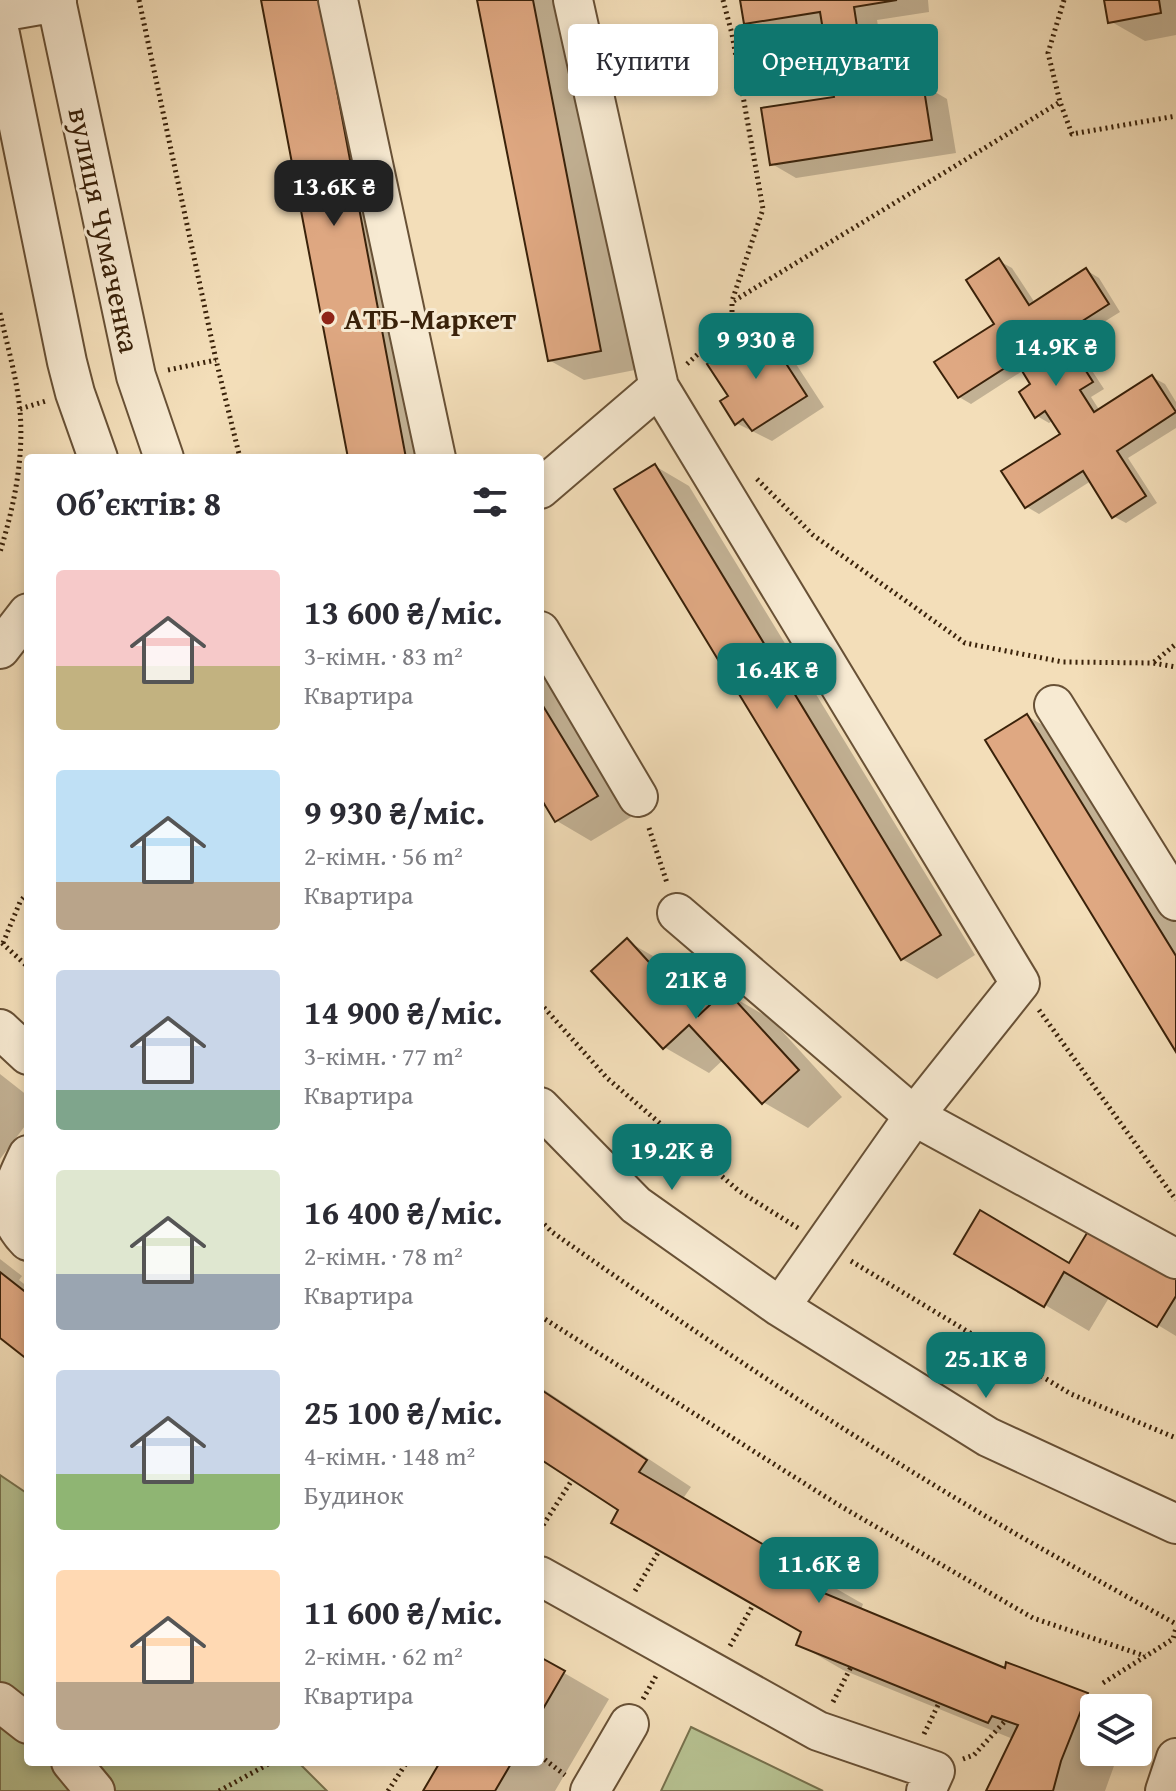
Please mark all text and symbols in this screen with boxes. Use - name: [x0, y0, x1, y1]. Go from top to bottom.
- chip: Купити: [568, 24, 718, 96]
- chip: Орендувати: [734, 24, 938, 96]
- street label: вулиця Чумаченка: [57, 103, 153, 358]
- pin: 13.6K ₴: [260, 160, 408, 228]
- text: 13.6K ₴: [292, 166, 376, 205]
- place label: АТБ-Маркет: [344, 296, 517, 340]
- marker: АТБ-Маркет: [319, 309, 337, 327]
- pin: 9 930 ₴: [682, 313, 830, 381]
- text: 9 930 ₴: [717, 319, 795, 358]
- pin: 14.9K ₴: [982, 320, 1130, 388]
- text: 14.9K ₴: [1014, 326, 1098, 365]
- text: Об’єктів: 8: [56, 478, 221, 527]
- icon: filters: [468, 480, 512, 524]
- text: 13 600 ₴/міс.: [304, 587, 502, 636]
- icon: home: [120, 602, 216, 698]
- text: 3-кімн. · 83 m²: [304, 636, 463, 675]
- pin: 16.4K ₴: [703, 643, 851, 711]
- text: 16.4K ₴: [735, 649, 819, 688]
- text: Квартира: [304, 675, 413, 714]
- text: 9 930 ₴/міс.: [304, 787, 485, 836]
- icon: home: [120, 802, 216, 898]
- text: 2-кімн. · 56 m²: [304, 836, 463, 875]
- text: Квартира: [304, 875, 413, 914]
- pin: 21K ₴: [640, 953, 752, 1021]
- text: 21K ₴: [665, 959, 727, 998]
- text: 14 900 ₴/міс.: [304, 987, 502, 1036]
- icon: home: [120, 1002, 216, 1098]
- text: 3-кімн. · 77 m²: [304, 1036, 463, 1075]
- text: Квартира: [304, 1075, 413, 1114]
- pin: 19.2K ₴: [598, 1124, 746, 1192]
- text: 19.2K ₴: [630, 1130, 714, 1169]
- text: 16 400 ₴/міс.: [304, 1187, 502, 1236]
- icon: home: [120, 1202, 216, 1298]
- text: 2-кімн. · 78 m²: [304, 1236, 463, 1275]
- text: Квартира: [304, 1275, 413, 1314]
- pin: 25.1K ₴: [912, 1332, 1060, 1400]
- text: 25.1K ₴: [944, 1338, 1028, 1377]
- text: 25 100 ₴/міс.: [304, 1387, 502, 1436]
- icon: home: [120, 1402, 216, 1498]
- text: 4-кімн. · 148 m²: [304, 1436, 475, 1475]
- text: Будинок: [304, 1475, 404, 1514]
- pin: 11.6K ₴: [745, 1537, 893, 1605]
- text: 11.6K ₴: [777, 1543, 861, 1582]
- text: 11 600 ₴/міс.: [304, 1587, 502, 1636]
- icon: home: [120, 1602, 216, 1698]
- text: 2-кімн. · 62 m²: [304, 1636, 463, 1675]
- text: Квартира: [304, 1675, 413, 1714]
- map controls: [1080, 1694, 1152, 1766]
- button: layers: [1080, 1694, 1152, 1766]

